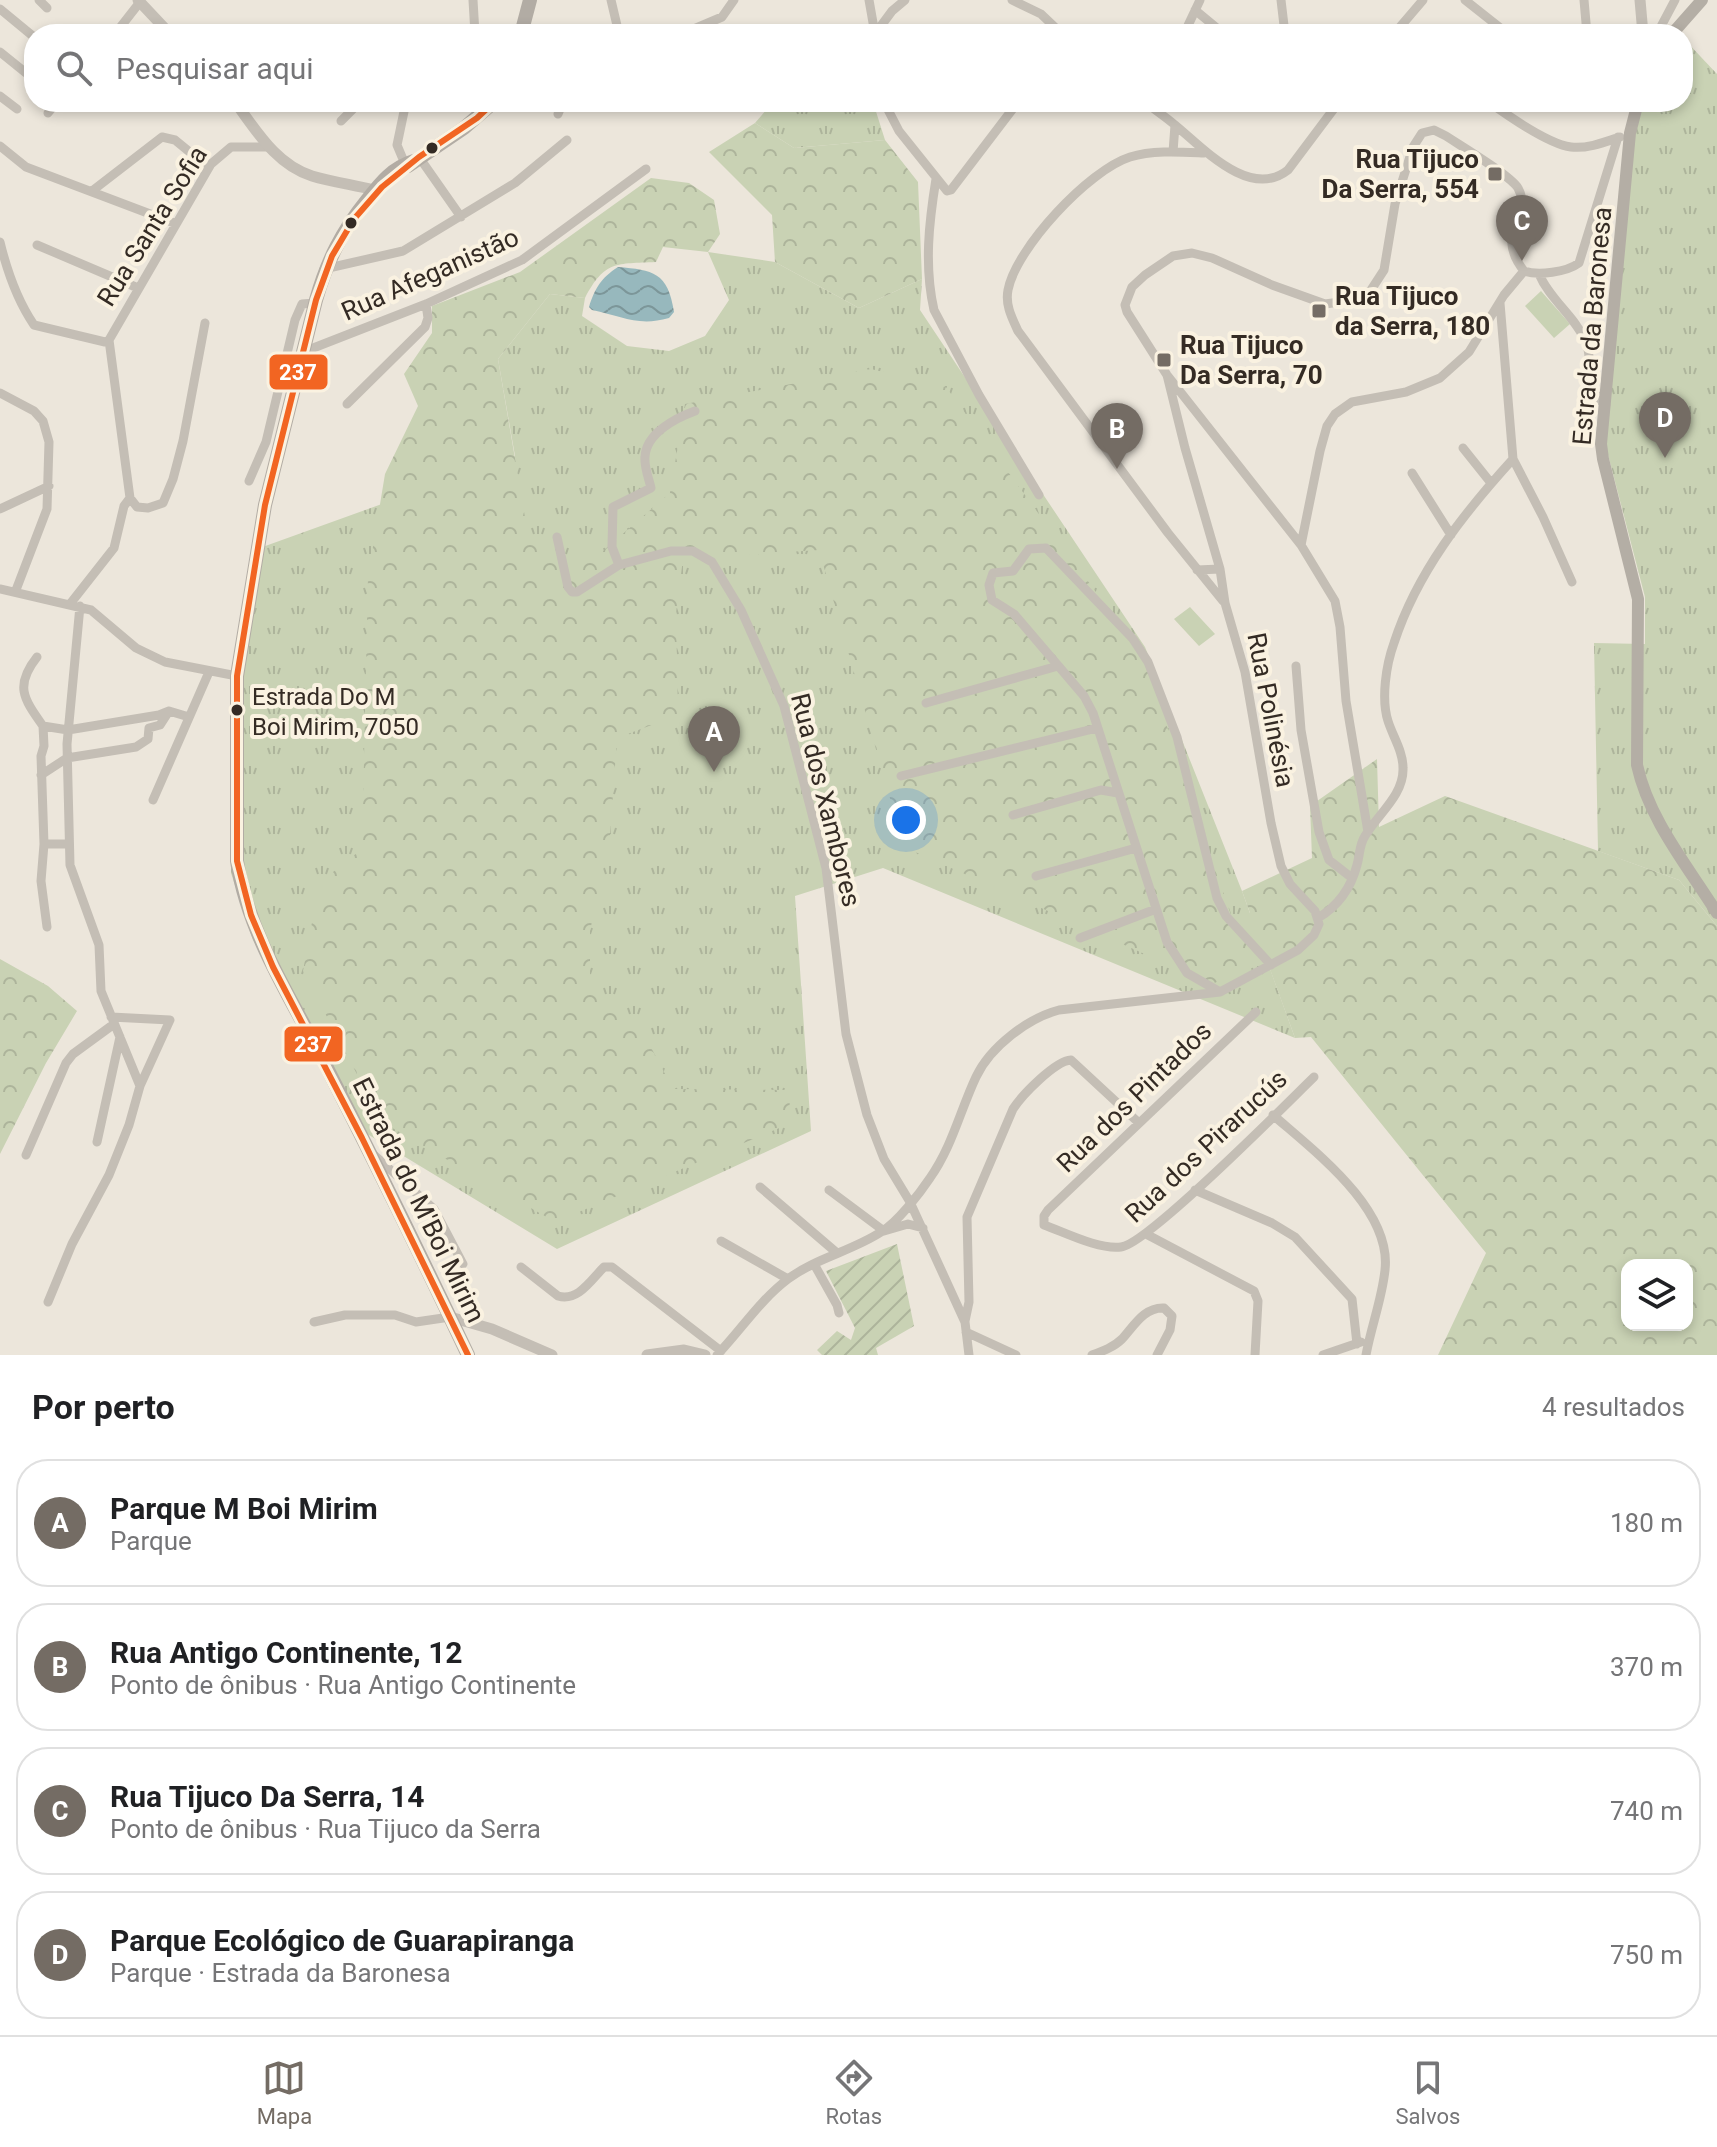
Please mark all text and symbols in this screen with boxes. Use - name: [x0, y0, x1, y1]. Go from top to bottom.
- search box: [24, 24, 1693, 112]
- icon: search: [52, 46, 96, 90]
- text: Pesquisar aqui: [116, 51, 314, 86]
- unlabelled marker: [424, 140, 440, 156]
- street label: Rua Santa Sofia: [91, 141, 213, 311]
- place label: Rua Tijuco Da Serra, 554: [1322, 144, 1479, 204]
- marker: Rua Tijuco Da Serra, 554: [1486, 165, 1504, 183]
- pin: C: [1496, 195, 1548, 261]
- street label: Estrada da Baronesa: [1567, 206, 1617, 446]
- unlabelled marker: [343, 215, 359, 231]
- street label: Rua Afeganistão: [337, 222, 523, 326]
- place label: Rua Tijuco da Serra, 180: [1335, 281, 1490, 341]
- marker: Rua Tijuco da Serra, 180: [1310, 302, 1328, 320]
- place label: Rua Tijuco Da Serra, 70: [1180, 330, 1323, 390]
- marker: Rua Tijuco Da Serra, 70: [1155, 351, 1173, 369]
- line badge: 237: [268, 353, 329, 391]
- text: 237: [279, 360, 317, 385]
- pin: D: [1639, 392, 1691, 458]
- pin: B: [1091, 403, 1143, 469]
- street label: Rua Polinésia: [1241, 630, 1301, 790]
- place label: Estrada Do M Boi Mirim, 7050: [252, 683, 419, 741]
- street label: Rua dos Xambores: [785, 690, 867, 910]
- marker: Estrada Do M Boi Mirim, 7050: [229, 702, 245, 718]
- pin: A: [688, 706, 740, 772]
- your location: [886, 800, 926, 840]
- street label: Rua dos Pintados: [1051, 1016, 1217, 1178]
- line badge: 237: [283, 1025, 344, 1063]
- text: 237: [294, 1032, 332, 1057]
- street label: Rua dos Pirarucús: [1119, 1063, 1293, 1229]
- street label: Estrada do M'Boi Mirim: [347, 1073, 491, 1327]
- map controls: [1621, 1259, 1693, 1331]
- button: layers: [1621, 1259, 1693, 1331]
- text: Por perto: [32, 1387, 175, 1427]
- text: 4 resultados: [1542, 1392, 1685, 1422]
- text: Parque M Boi Mirim: [110, 1491, 378, 1526]
- text: A: [51, 1508, 69, 1538]
- text: 180 m: [1610, 1508, 1683, 1538]
- text: Parque: [110, 1526, 192, 1556]
- text: Rua Antigo Continente, 12: [110, 1635, 463, 1670]
- text: B: [52, 1652, 68, 1682]
- text: 370 m: [1610, 1652, 1683, 1682]
- text: Ponto de ônibus · Rua Antigo Continente: [110, 1670, 576, 1700]
- text: Rua Tijuco Da Serra, 14: [110, 1779, 424, 1814]
- text: C: [51, 1796, 69, 1826]
- text: 740 m: [1610, 1796, 1683, 1826]
- text: Ponto de ônibus · Rua Tijuco da Serra: [110, 1814, 541, 1844]
- text: Parque Ecológico de Guarapiranga: [110, 1923, 574, 1958]
- text: D: [52, 1940, 68, 1970]
- text: 750 m: [1610, 1940, 1683, 1970]
- text: Parque · Estrada da Baronesa: [110, 1958, 451, 1988]
- tab: Mapa: [257, 2056, 312, 2129]
- tab: Rotas: [826, 2056, 882, 2129]
- tab: Salvos: [1396, 2056, 1460, 2129]

